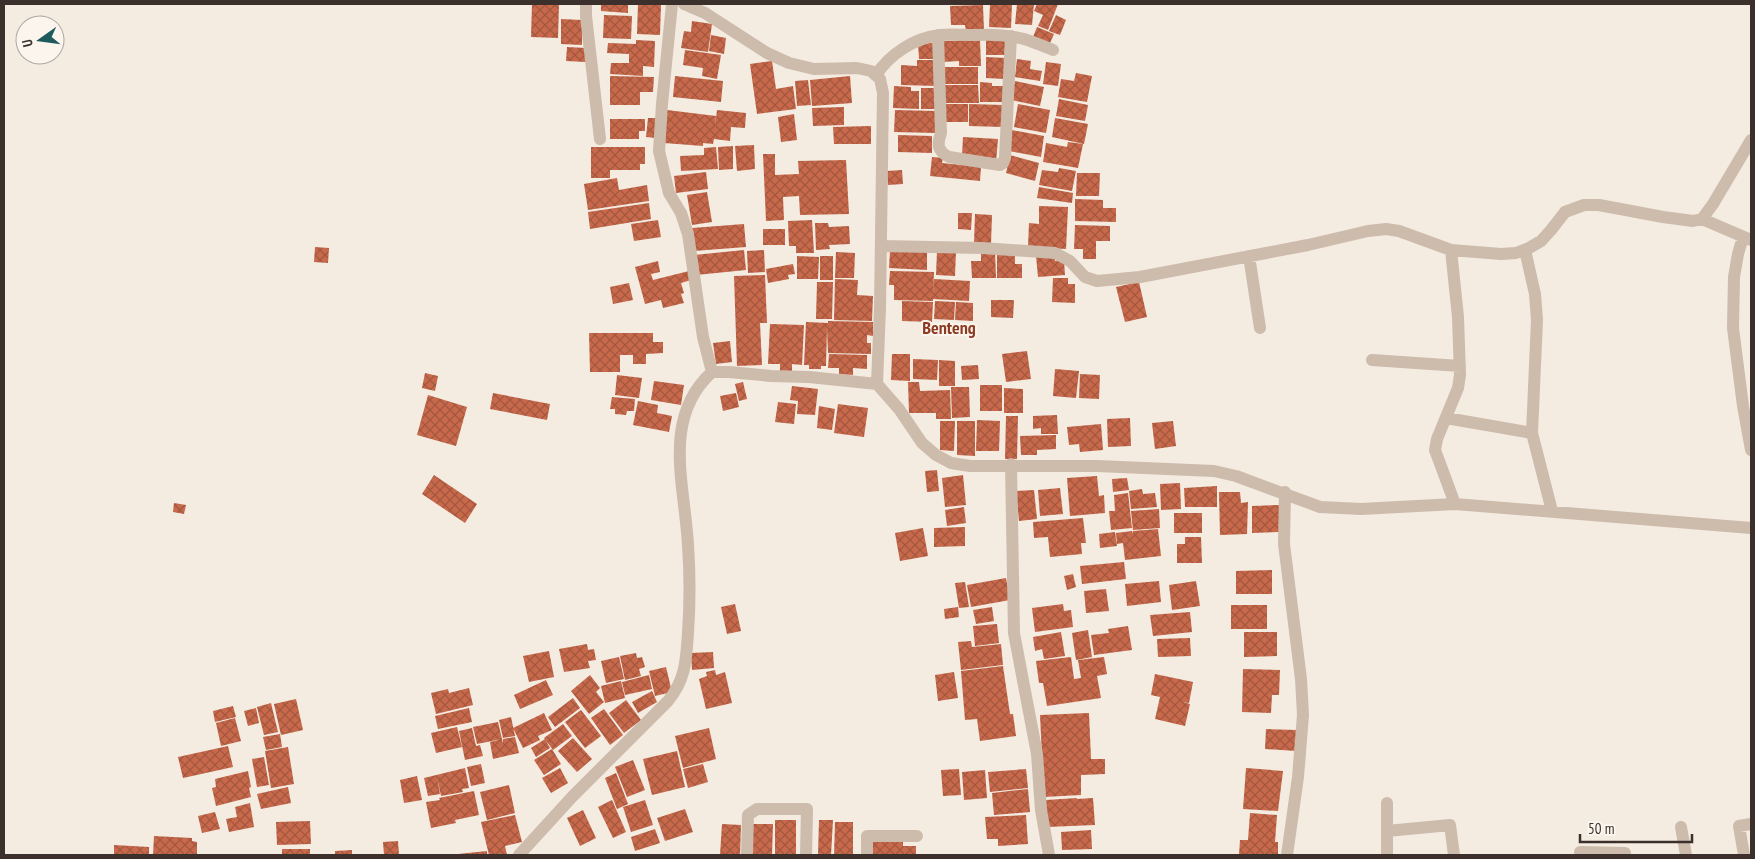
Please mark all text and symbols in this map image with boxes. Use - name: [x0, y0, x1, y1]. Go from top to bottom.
- north arrow: [15, 15, 65, 65]
- text: U: [18, 37, 37, 49]
- district label: Benteng: [922, 316, 976, 339]
- scale bar: [1580, 812, 1692, 844]
- text: 50 m: [1588, 819, 1614, 838]

